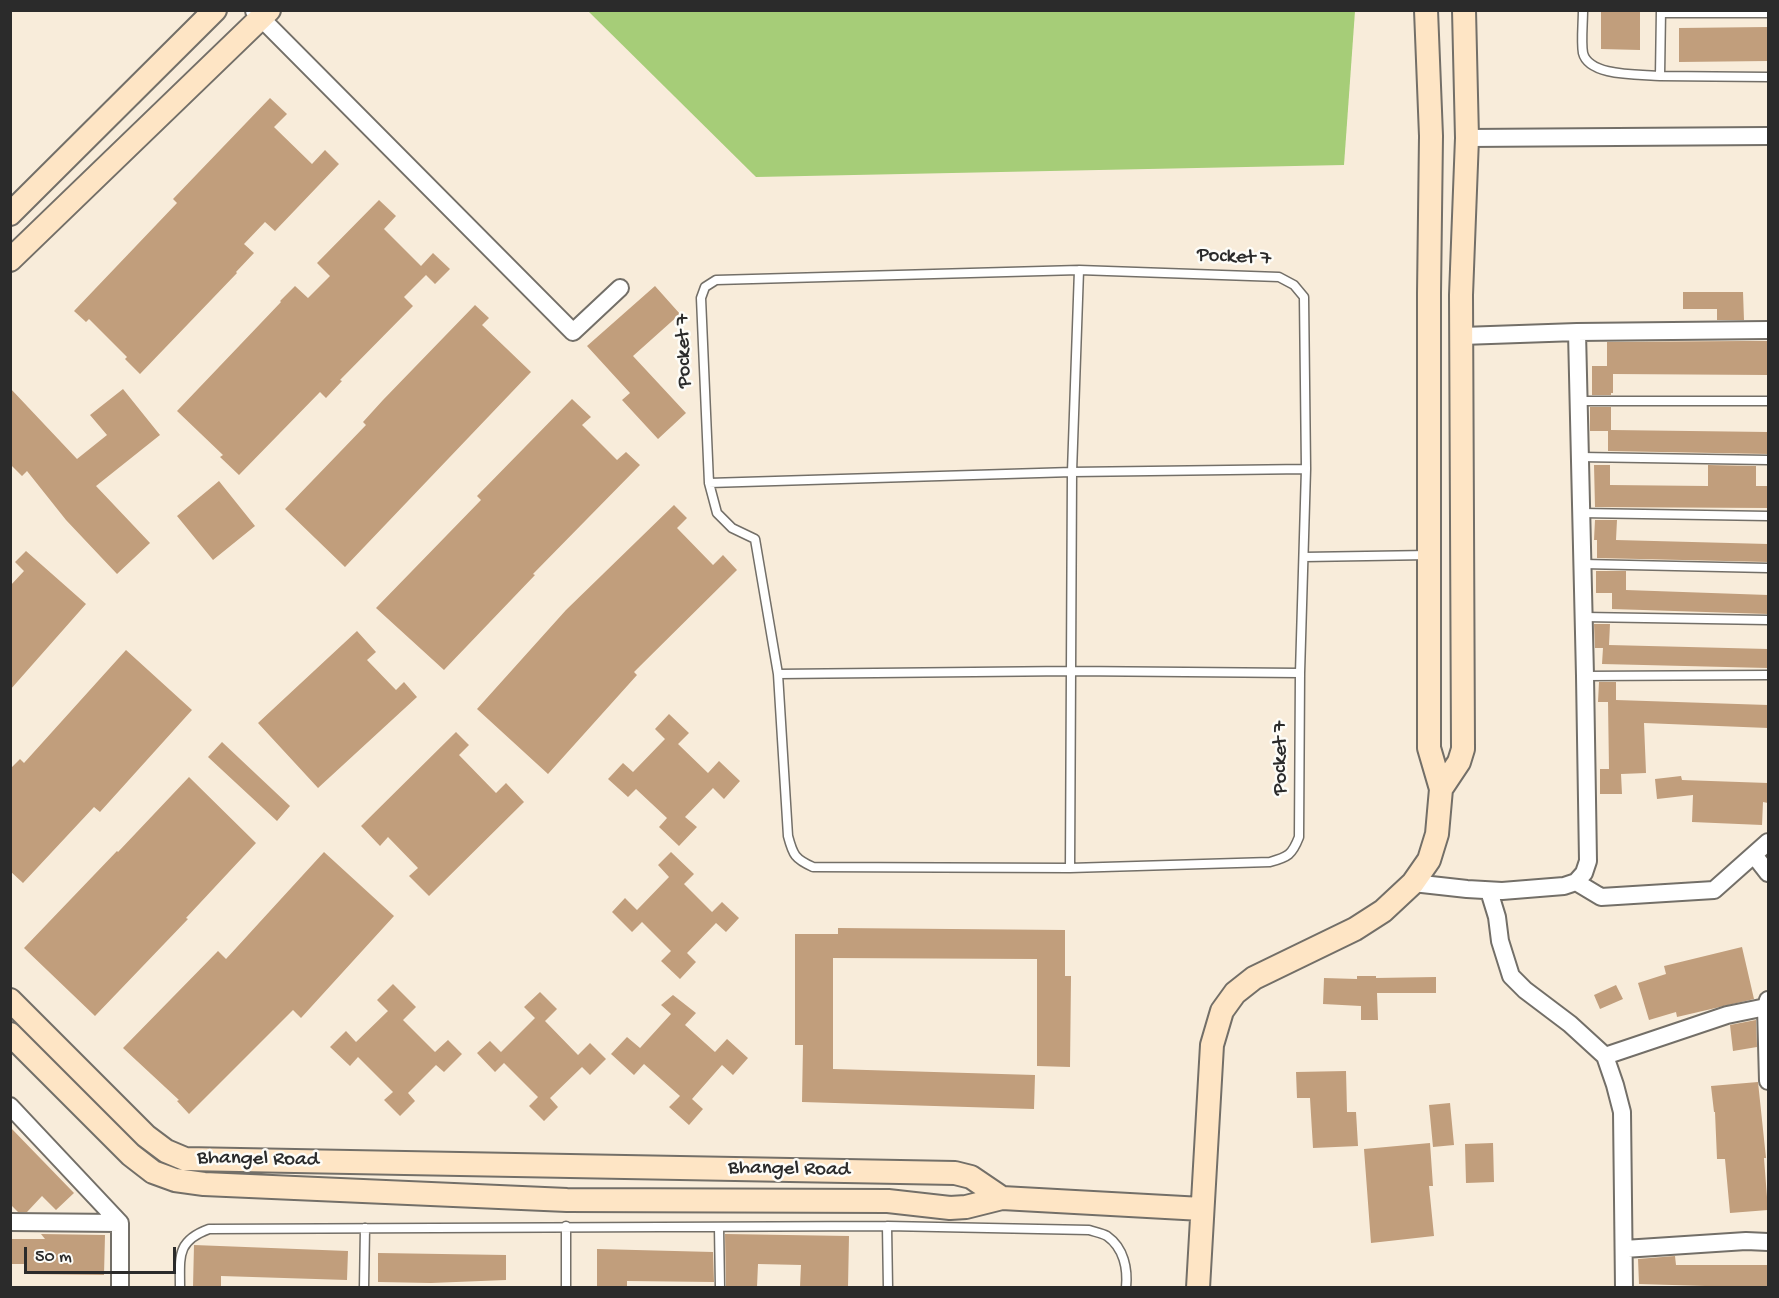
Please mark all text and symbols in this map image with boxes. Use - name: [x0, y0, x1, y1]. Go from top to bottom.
- street label: Pocket 7: [1196, 243, 1272, 273]
- street label: Pocket 7: [671, 313, 699, 389]
- street label: Pocket 7: [1269, 721, 1295, 795]
- street label: Bhangel Road: [197, 1146, 319, 1174]
- street label: Bhangel Road: [728, 1156, 850, 1184]
- scale bar: [27, 1235, 178, 1273]
- text: 50 m: [35, 1247, 72, 1268]

